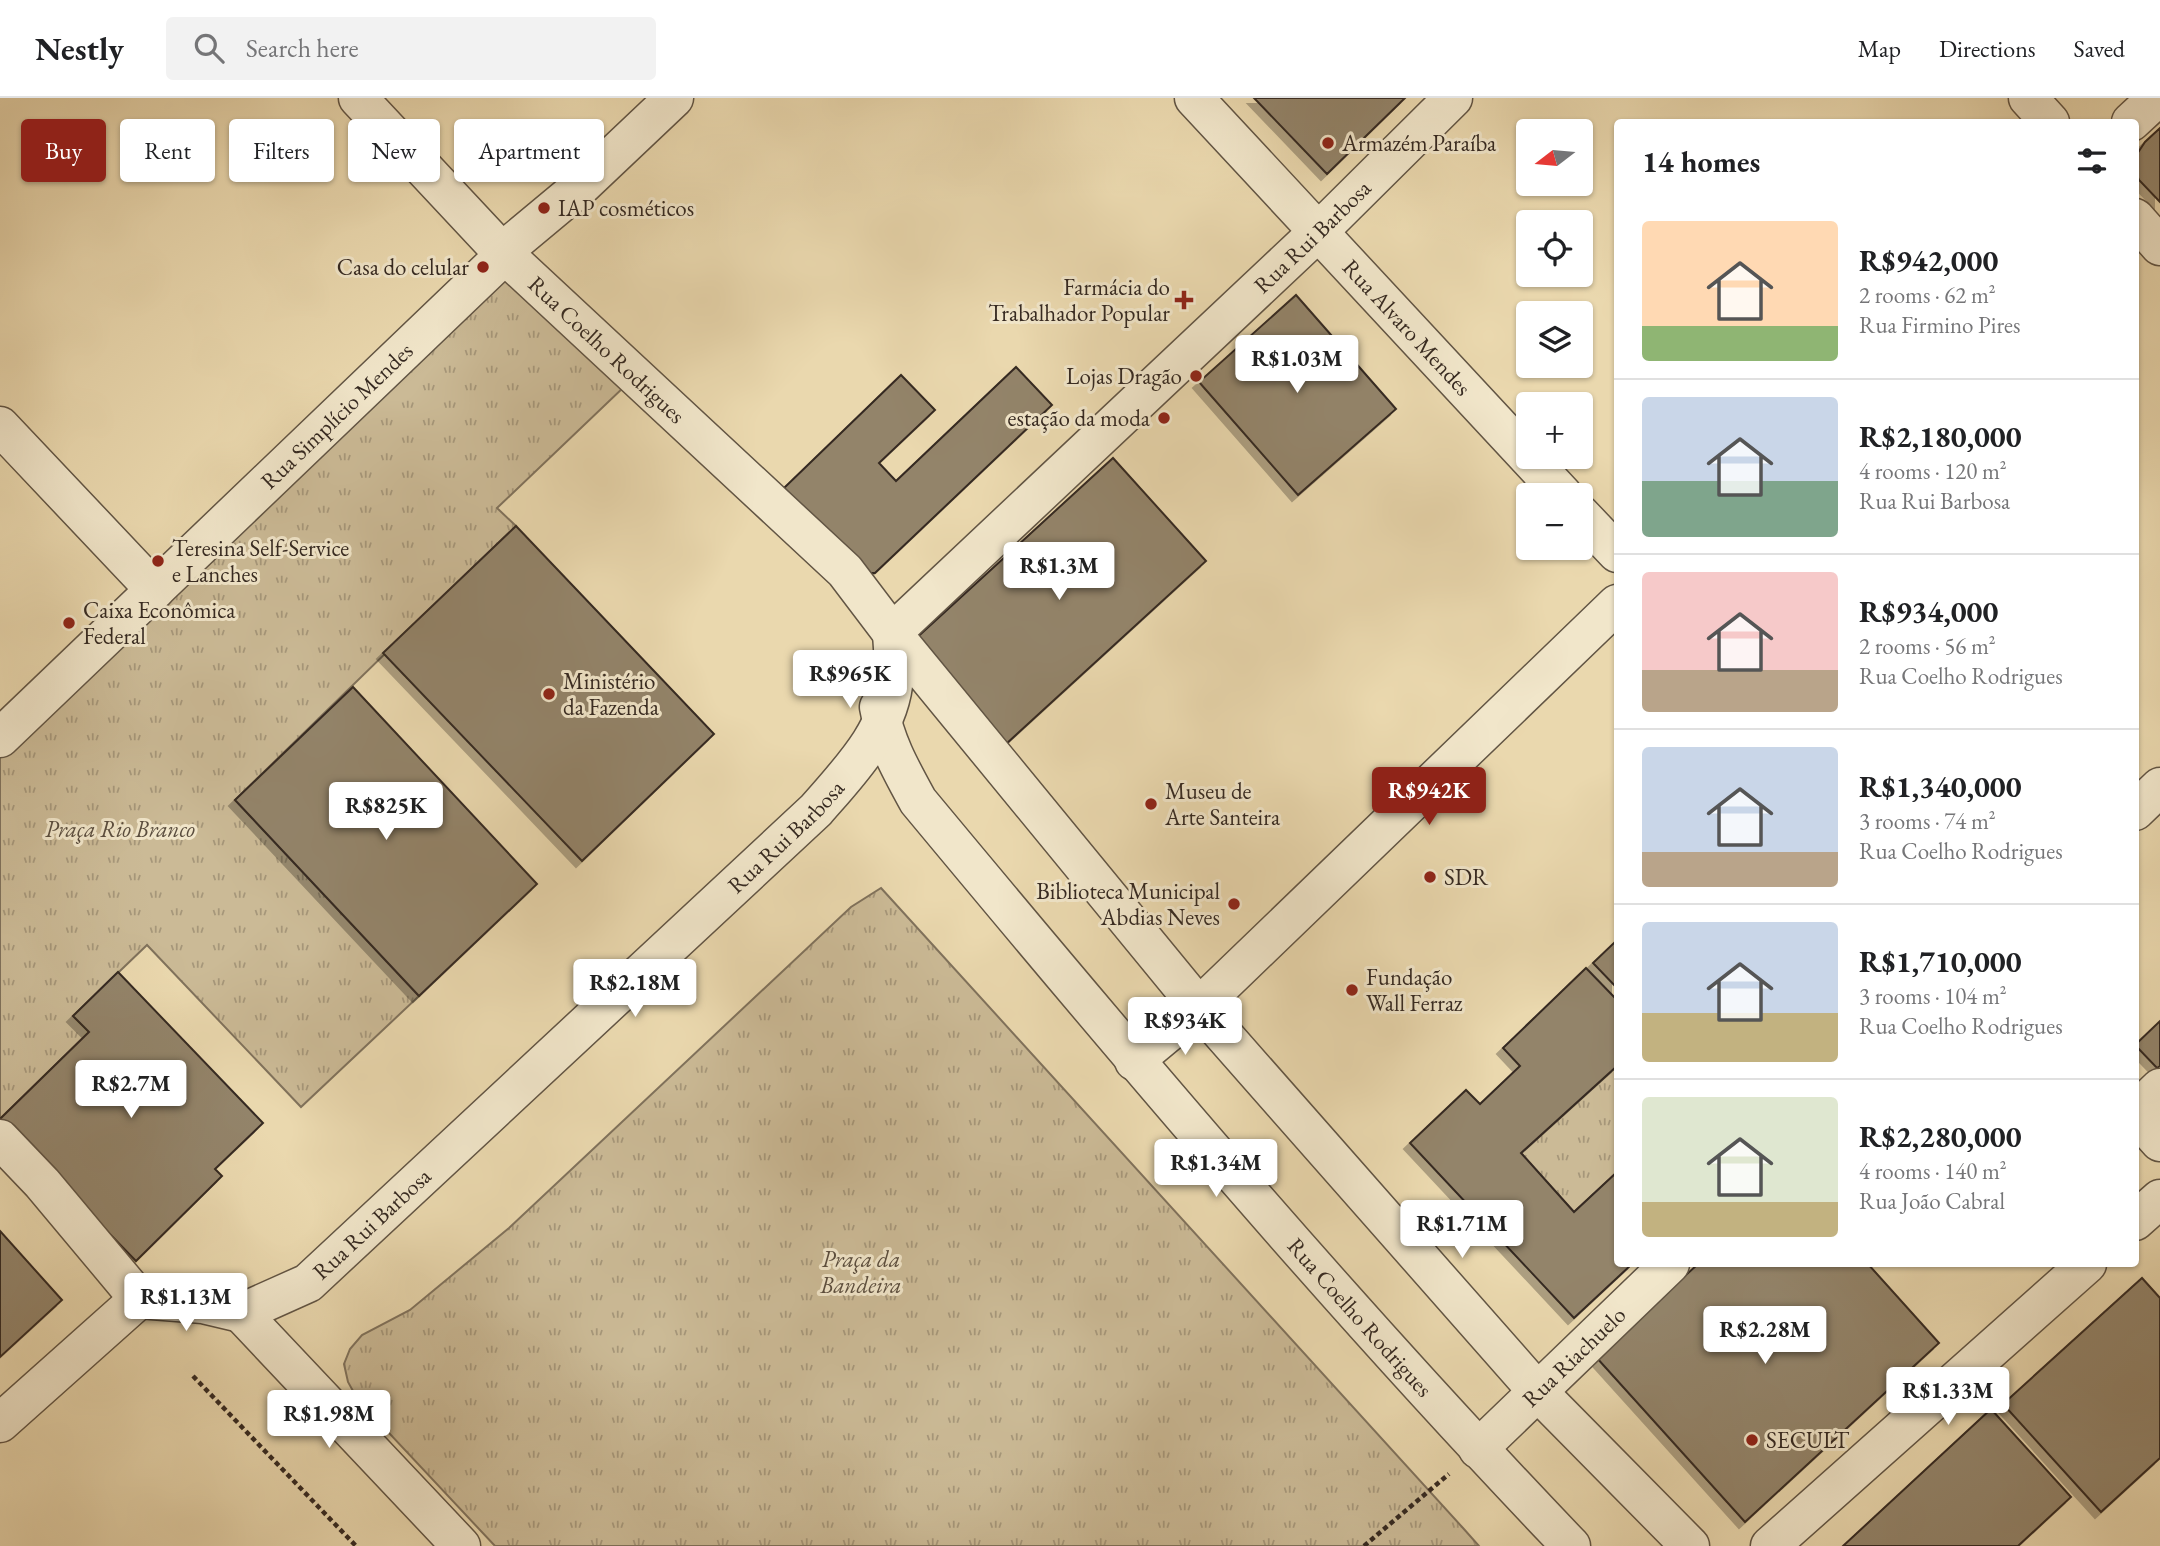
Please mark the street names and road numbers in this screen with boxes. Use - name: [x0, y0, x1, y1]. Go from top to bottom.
- street label: Rua Rui Barbosa: [1247, 173, 1378, 300]
- street label: Rua Alvaro Mendes: [1336, 253, 1478, 402]
- street label: Rua Coelho Rodrigues: [522, 269, 692, 430]
- street label: Rua Simplício Mendes: [254, 336, 419, 496]
- street label: Rua Rui Barbosa: [721, 773, 851, 900]
- street label: Rua Rui Barbosa: [306, 1161, 438, 1286]
- street label: Rua Coelho Rodrigues: [1281, 1231, 1439, 1403]
- street label: Rua Riachuelo: [1516, 1300, 1632, 1414]

